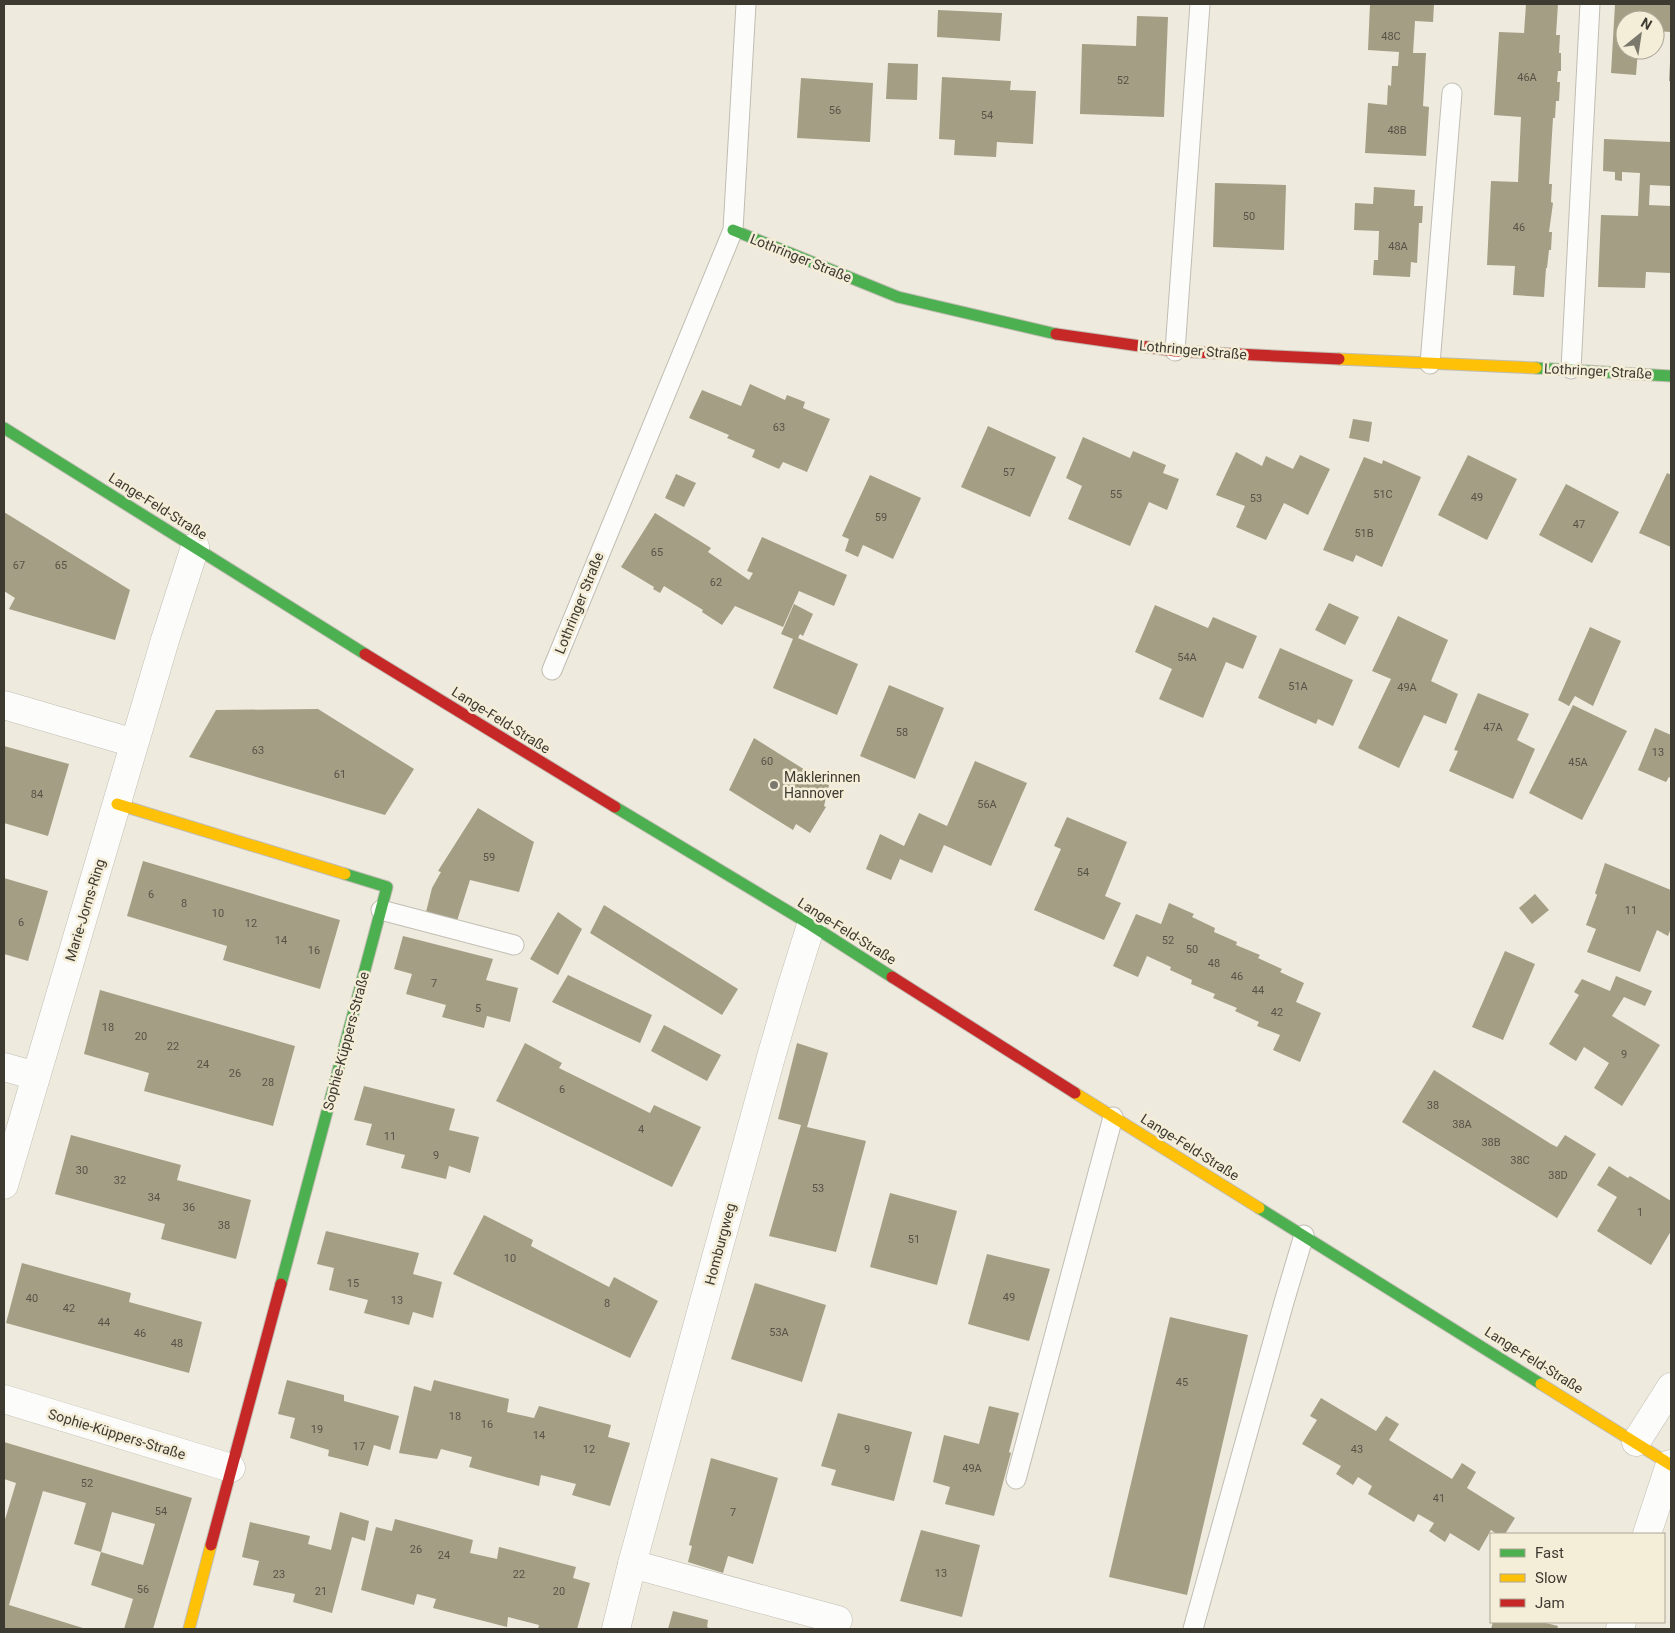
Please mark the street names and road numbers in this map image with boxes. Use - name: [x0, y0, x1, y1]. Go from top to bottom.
- street label: Lothringer Straße: [748, 230, 854, 286]
- street label: Lothringer Straße: [1139, 337, 1247, 363]
- street label: Lothringer Straße: [1544, 360, 1652, 382]
- street label: Lange-Feld-Straße: [106, 469, 210, 543]
- street label: Lothringer Straße: [551, 550, 607, 656]
- street label: Lange-Feld-Straße: [449, 683, 553, 757]
- street label: Marie-Jorns-Ring: [62, 857, 108, 963]
- street label: Lange-Feld-Straße: [795, 894, 899, 968]
- street label: Sophie-Küppers-Straße: [320, 970, 372, 1112]
- street label: Lange-Feld-Straße: [1138, 1110, 1242, 1184]
- street label: Homburgweg: [701, 1201, 739, 1287]
- street label: Lange-Feld-Straße: [1482, 1323, 1586, 1397]
- street label: Sophie-Küppers-Straße: [46, 1405, 188, 1463]

